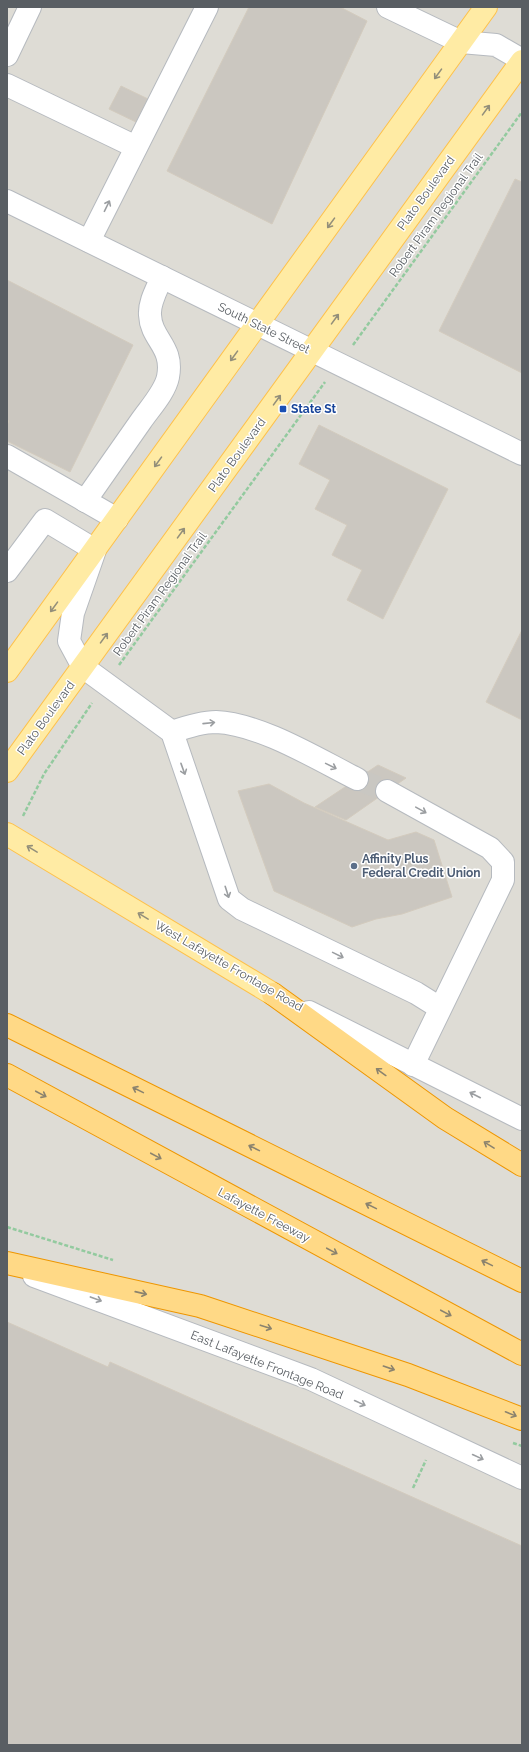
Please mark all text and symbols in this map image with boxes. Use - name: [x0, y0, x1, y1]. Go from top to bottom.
- one-way arrow: [434, 68, 442, 79]
- one-way arrow: [482, 104, 491, 115]
- street label: Robert Piram Regional Trail: [386, 150, 486, 280]
- street label: Plato Boulevard: [394, 153, 458, 233]
- one-way arrow: [104, 201, 111, 213]
- one-way arrow: [326, 217, 335, 228]
- street label: South State Street: [216, 300, 312, 356]
- one-way arrow: [331, 314, 340, 325]
- one-way arrow: [230, 350, 238, 361]
- one-way arrow: [273, 394, 281, 405]
- place label: State St: [291, 402, 336, 416]
- marker: State St: [278, 404, 288, 414]
- street label: Plato Boulevard: [205, 415, 269, 495]
- one-way arrow: [154, 456, 162, 467]
- one-way arrow: [177, 528, 185, 539]
- street label: Robert Piram Regional Trail: [110, 529, 210, 659]
- one-way arrow: [49, 602, 58, 613]
- one-way arrow: [100, 633, 108, 644]
- street label: Plato Boulevard: [14, 678, 78, 758]
- one-way arrow: [203, 720, 216, 727]
- one-way arrow: [180, 763, 188, 775]
- one-way arrow: [324, 763, 336, 770]
- one-way arrow: [415, 807, 427, 815]
- one-way arrow: [26, 845, 38, 853]
- place label: Affinity Plus Federal Credit Union: [362, 852, 481, 880]
- marker: Affinity Plus Federal Credit Union: [349, 861, 359, 871]
- one-way arrow: [224, 885, 231, 898]
- one-way arrow: [137, 912, 149, 920]
- street label: West Lafayette Frontage Road: [153, 918, 305, 1014]
- one-way arrow: [331, 952, 343, 959]
- one-way arrow: [376, 1068, 387, 1076]
- one-way arrow: [132, 1086, 144, 1093]
- one-way arrow: [35, 1090, 47, 1098]
- one-way arrow: [469, 1091, 481, 1098]
- one-way arrow: [484, 1141, 495, 1149]
- one-way arrow: [248, 1144, 260, 1151]
- one-way arrow: [149, 1152, 161, 1160]
- street label: Lafayette Freeway: [216, 1185, 313, 1245]
- one-way arrow: [365, 1202, 377, 1209]
- one-way arrow: [325, 1247, 337, 1255]
- one-way arrow: [481, 1259, 493, 1267]
- one-way arrow: [134, 1290, 147, 1297]
- one-way arrow: [90, 1296, 102, 1304]
- one-way arrow: [440, 1309, 452, 1317]
- one-way arrow: [259, 1324, 272, 1331]
- street label: East Lafayette Frontage Road: [189, 1328, 345, 1402]
- one-way arrow: [383, 1365, 396, 1372]
- one-way arrow: [354, 1399, 366, 1407]
- one-way arrow: [504, 1411, 516, 1419]
- one-way arrow: [472, 1454, 484, 1461]

